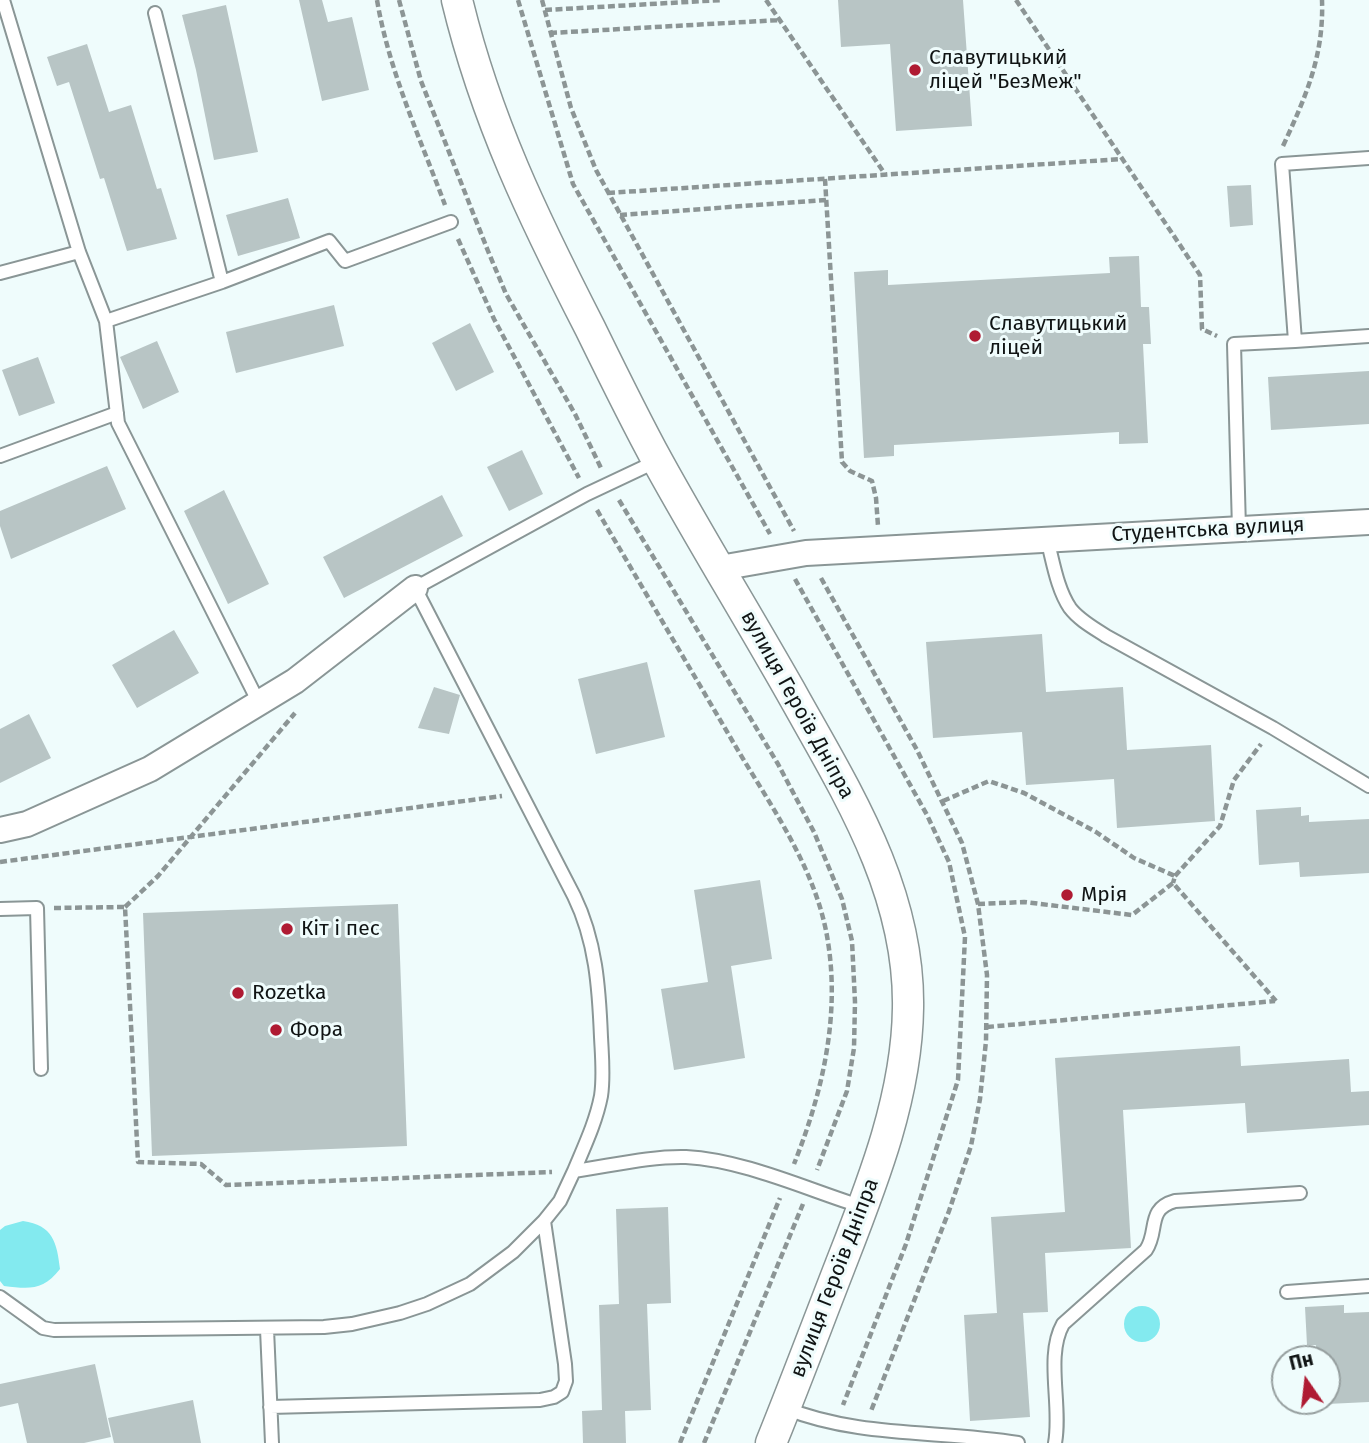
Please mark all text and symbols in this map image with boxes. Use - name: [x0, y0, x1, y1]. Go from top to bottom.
- place label: Славутицький ліцей "БезМеж": [929, 45, 1082, 95]
- marker: Славутицький ліцей "БезМеж": [907, 62, 923, 78]
- place label: Славутицький ліцей: [989, 311, 1127, 361]
- marker: Славутицький ліцей: [967, 328, 983, 344]
- street label: Студентська вулиця: [1111, 512, 1305, 548]
- street label: вулиця Героїв Дніпра: [735, 607, 859, 803]
- place label: Мрiя: [1081, 882, 1127, 908]
- marker: Мрiя: [1059, 887, 1075, 903]
- place label: Кіт і пес: [301, 916, 380, 942]
- marker: Кіт і пес: [279, 921, 295, 937]
- place label: Rozetka: [252, 980, 326, 1006]
- marker: Rozetka: [230, 985, 246, 1001]
- place label: Фора: [290, 1017, 343, 1043]
- marker: Фора: [268, 1022, 284, 1038]
- street label: вулиця Героїв Дніпра: [785, 1175, 885, 1381]
- north arrow: [1271, 1345, 1341, 1415]
- text: Пн: [1287, 1347, 1316, 1375]

